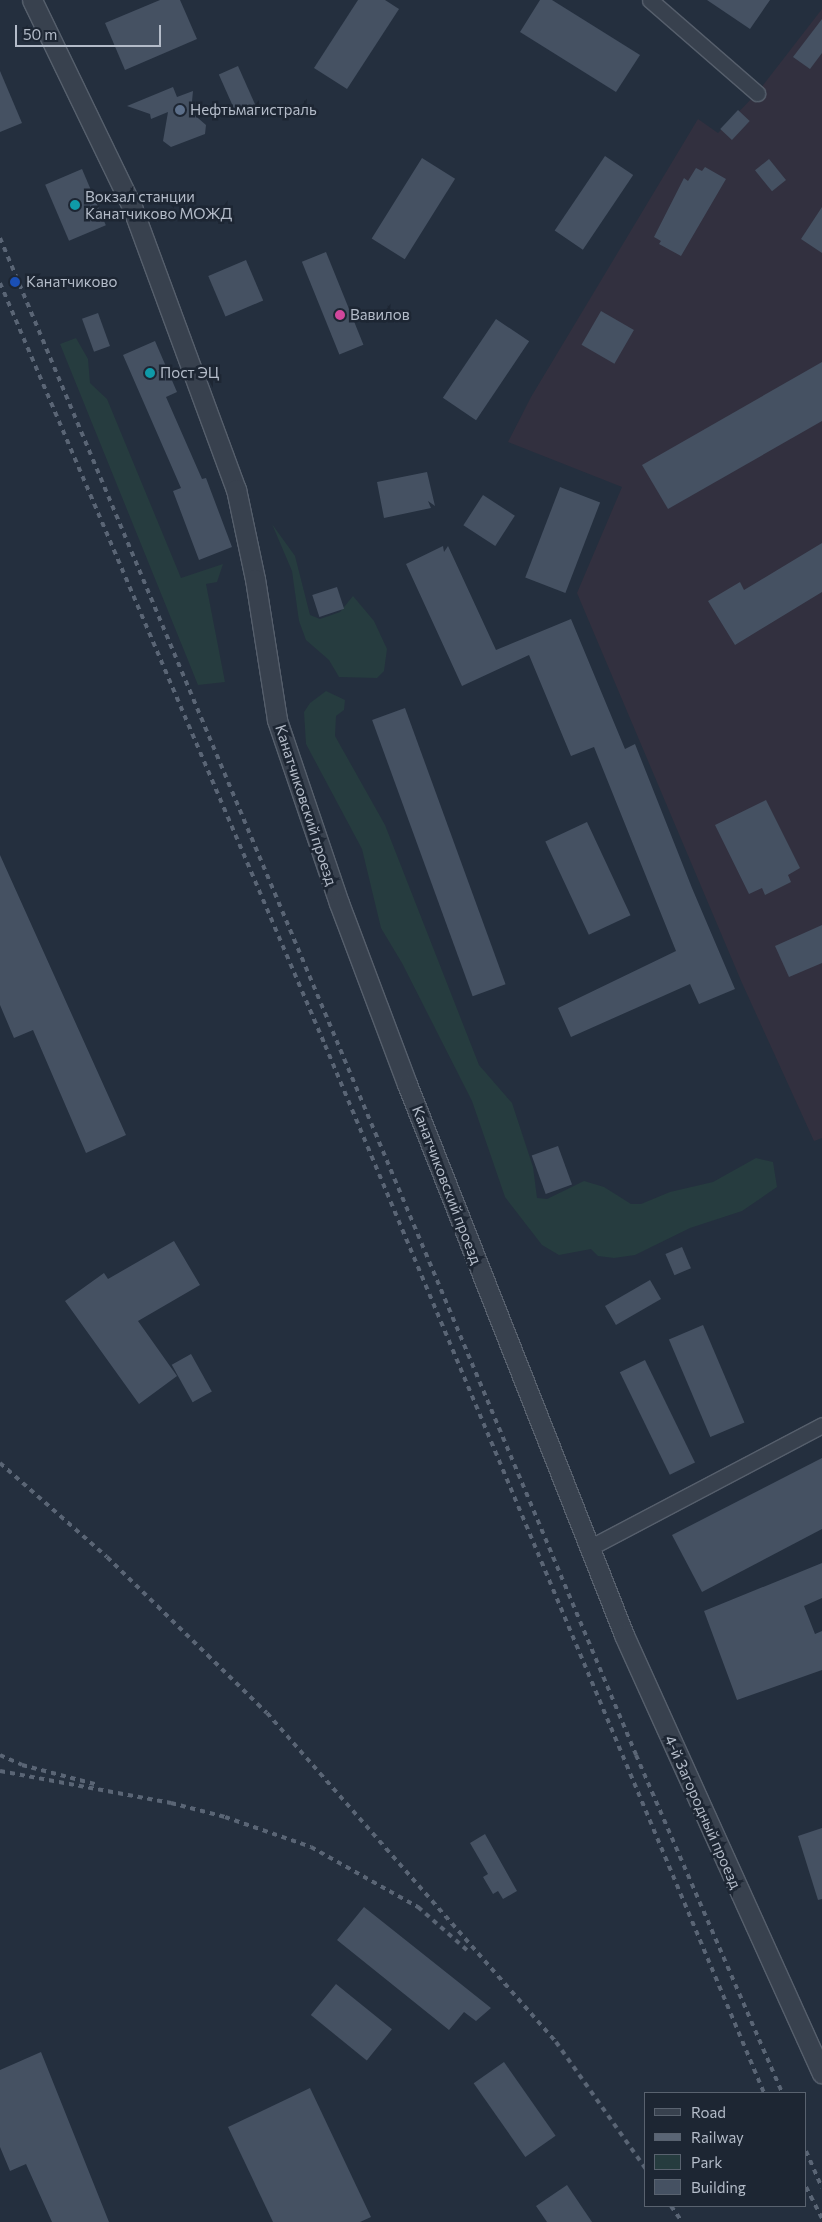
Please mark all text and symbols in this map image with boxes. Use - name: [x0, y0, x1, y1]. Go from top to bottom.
- scale bar: [18, 15, 164, 47]
- text: 50 m: [23, 25, 57, 43]
- place label: Нефтьмагистраль: [190, 101, 317, 119]
- marker: Нефтьмагистраль: [174, 104, 186, 116]
- place label: Вокзал станции Канатчиково МОЖД: [85, 187, 232, 222]
- marker: Вокзал станции Канатчиково МОЖД: [69, 199, 81, 211]
- place label: Канатчиково: [26, 273, 117, 291]
- marker: Канатчиково: [8, 275, 22, 289]
- place label: Вавилов: [350, 306, 410, 324]
- marker: Вавилов: [334, 309, 346, 321]
- place label: Пост ЭЦ: [160, 364, 219, 382]
- marker: Пост ЭЦ: [144, 367, 156, 379]
- street label: Канатчиковский проезд: [271, 722, 341, 888]
- street label: Канатчиковский проезд: [408, 1103, 486, 1267]
- street label: 4-й Загородный проезд: [661, 1732, 745, 1892]
- legend: [644, 2092, 807, 2207]
- text: Road: [691, 2103, 726, 2121]
- text: Railway: [691, 2128, 744, 2146]
- text: Park: [691, 2153, 722, 2171]
- text: Building: [691, 2178, 746, 2196]

